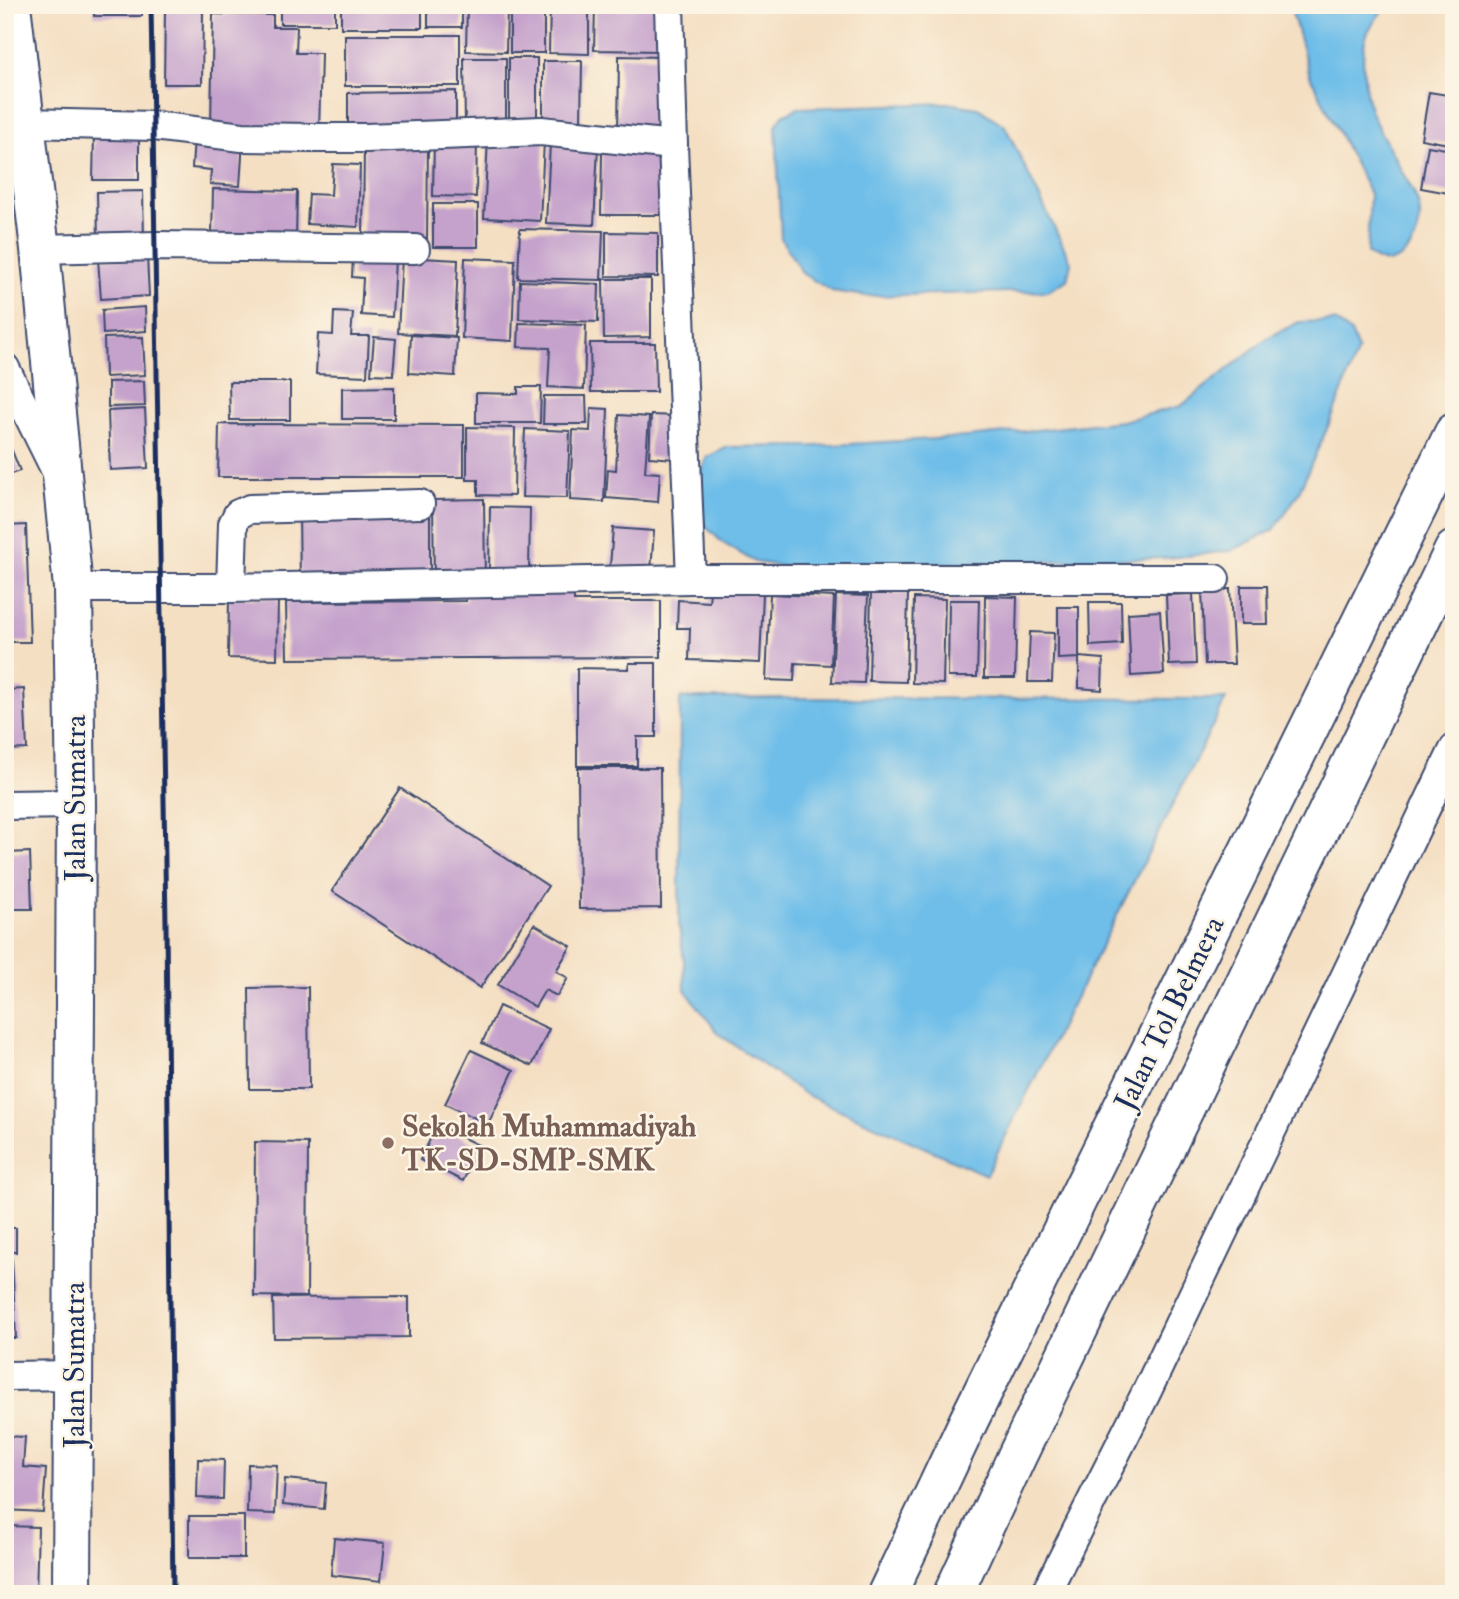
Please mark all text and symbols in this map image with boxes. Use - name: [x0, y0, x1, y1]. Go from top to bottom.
- street label: Jalan Sumatra: [57, 714, 94, 882]
- street label: Jalan Tol Belmera: [1106, 909, 1233, 1117]
- place label: Sekolah Muhammadiyah TK-SD-SMP-SMK: [401, 1108, 697, 1179]
- marker: Sekolah Muhammadiyah TK-SD-SMP-SMK: [380, 1135, 396, 1151]
- street label: Jalan Sumatra: [56, 1281, 93, 1449]

